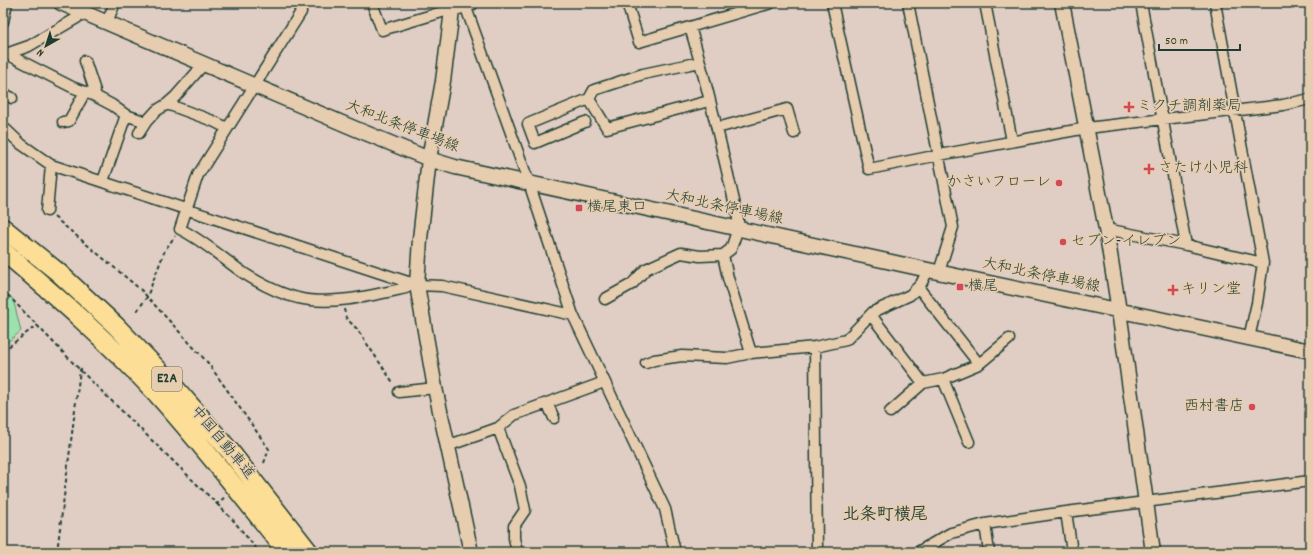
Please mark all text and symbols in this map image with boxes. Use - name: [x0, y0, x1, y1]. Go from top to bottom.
- north arrow: [26, 26, 66, 66]
- scale bar: [1159, 26, 1240, 52]
- text: 50 m: [1165, 33, 1188, 50]
- text: N: [33, 44, 48, 60]
- street label: 大和北条停車場線: [342, 95, 462, 159]
- place label: ミクチ調剤薬局: [1137, 96, 1242, 118]
- marker: ミクチ調剤薬局: [1124, 102, 1134, 112]
- place label: さたけ小児科: [1158, 158, 1248, 180]
- marker: さたけ小児科: [1143, 163, 1155, 175]
- place label: かさいフローレ: [947, 172, 1051, 194]
- marker: かさいフローレ: [1054, 178, 1064, 188]
- street label: 大和北条停車場線: [663, 185, 785, 231]
- place label: 横尾東口: [587, 197, 647, 219]
- marker: 横尾東口: [574, 203, 584, 213]
- place label: セブン-イレブン: [1071, 231, 1181, 253]
- marker: セブン-イレブン: [1058, 237, 1068, 247]
- street label: 大和北条停車場線: [980, 253, 1102, 299]
- place label: 横尾: [968, 276, 998, 298]
- place label: キリン堂: [1181, 279, 1241, 301]
- marker: 横尾: [955, 282, 965, 292]
- marker: キリン堂: [1168, 285, 1178, 295]
- road number: E2A: [152, 367, 182, 391]
- place label: 西村書店: [1184, 396, 1244, 418]
- street label: 中国自動車道: [185, 401, 259, 485]
- marker: 西村書店: [1247, 402, 1257, 412]
- district label: 北条町横尾: [843, 504, 928, 528]

